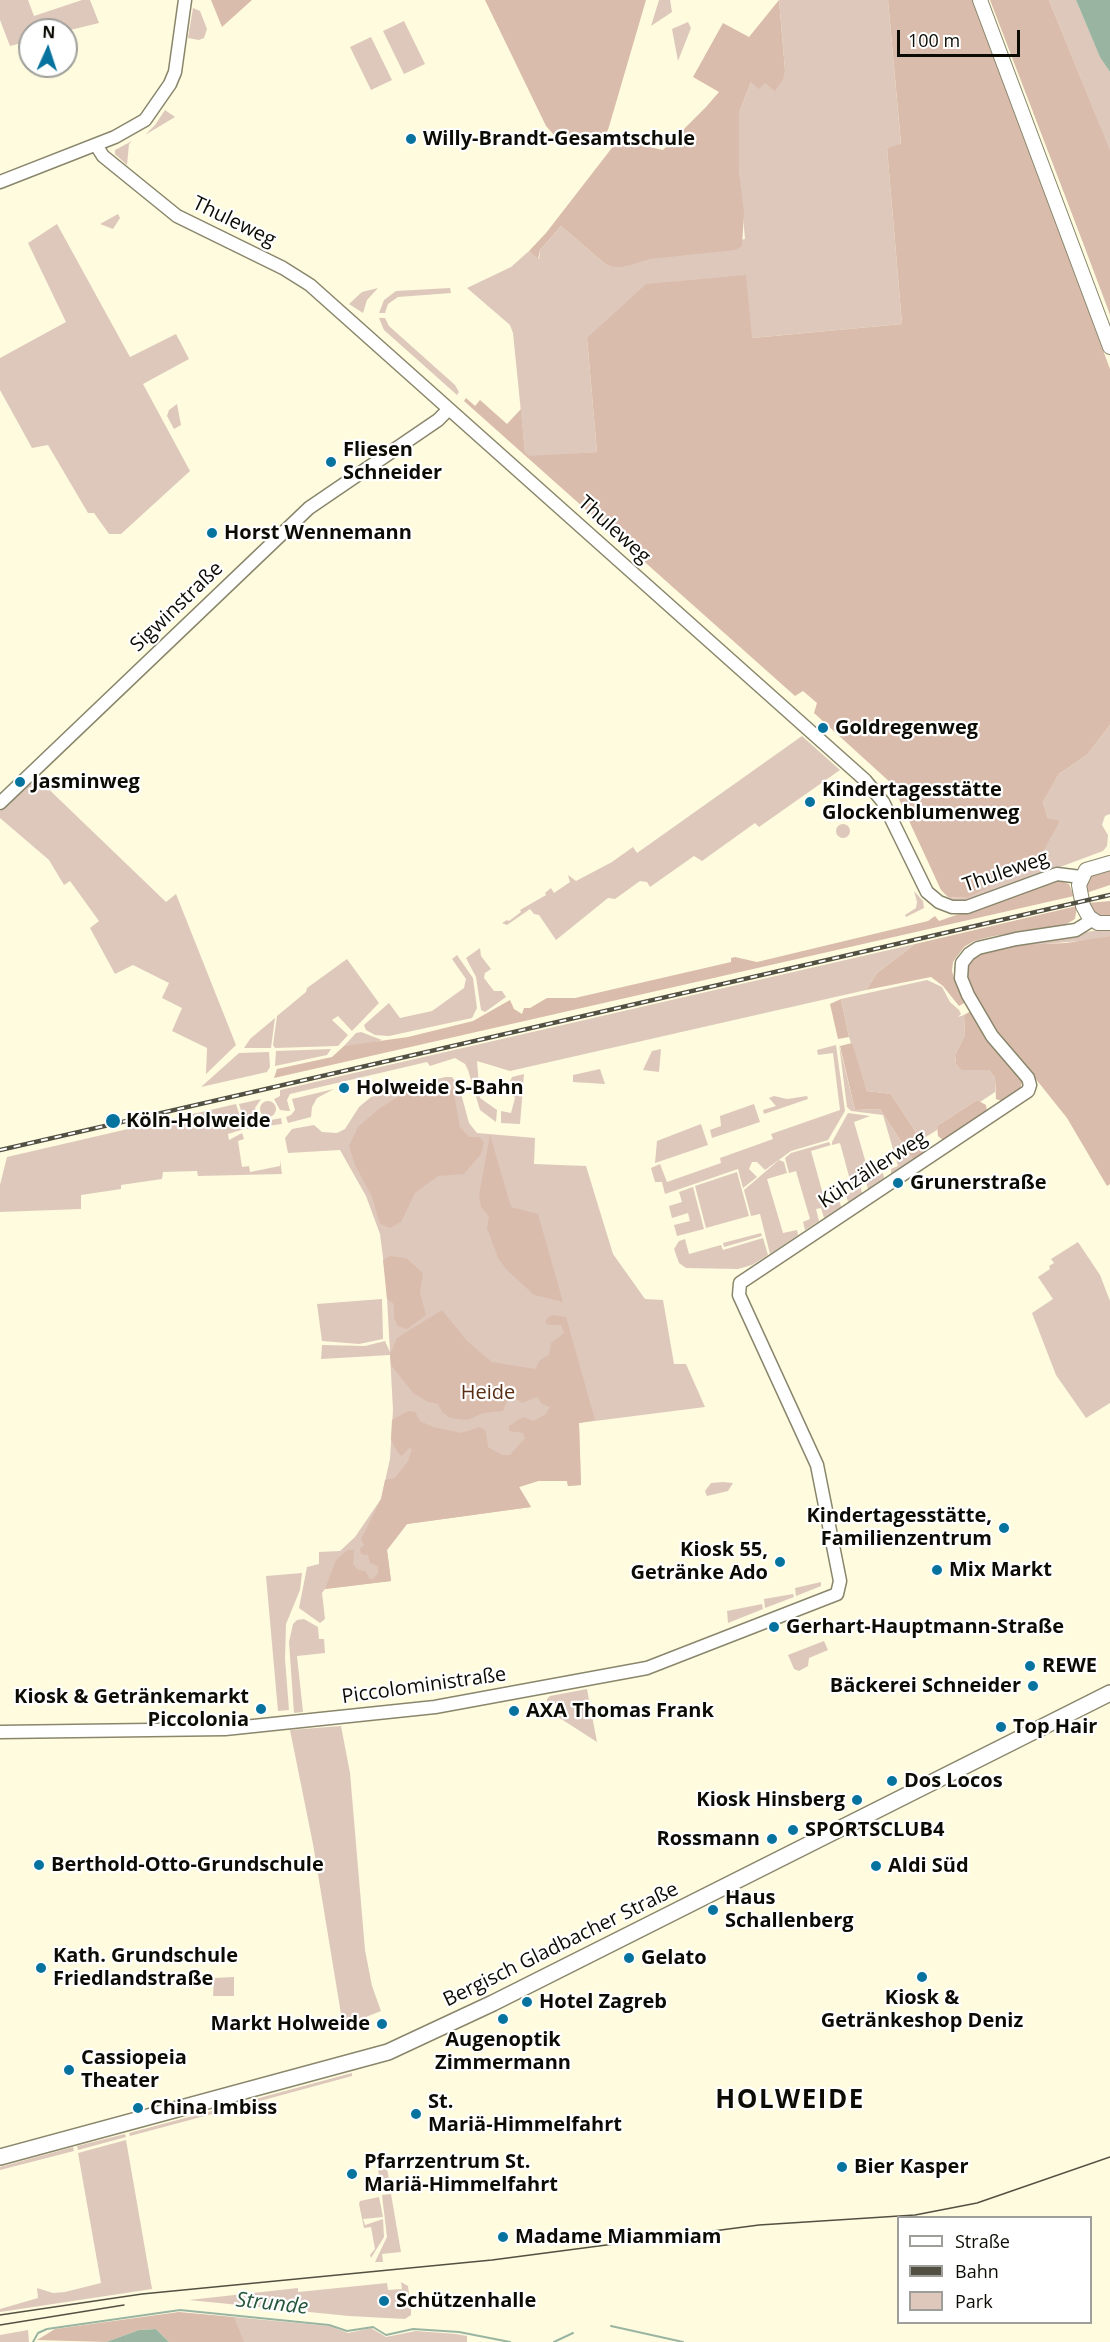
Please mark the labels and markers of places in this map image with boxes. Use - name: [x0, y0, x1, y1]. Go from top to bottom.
- place label: Willy-Brandt-Gesamtschule: [423, 127, 695, 151]
- marker: Willy-Brandt-Gesamtschule: [404, 132, 418, 146]
- place label: Fliesen Schneider: [343, 438, 442, 485]
- marker: Fliesen Schneider: [324, 455, 338, 469]
- place label: Horst Wennemann: [224, 521, 412, 545]
- marker: Horst Wennemann: [205, 526, 219, 540]
- place label: Goldregenweg: [835, 716, 978, 740]
- marker: Goldregenweg: [816, 721, 830, 735]
- place label: Jasminweg: [32, 770, 140, 794]
- marker: Jasminweg: [13, 775, 27, 789]
- place label: Kindertagesstätte Glockenblumenweg: [822, 778, 1019, 825]
- marker: Kindertagesstätte Glockenblumenweg: [803, 795, 817, 809]
- place label: Holweide S-Bahn: [356, 1076, 524, 1100]
- marker: Holweide S-Bahn: [337, 1081, 351, 1095]
- place label: Köln-Holweide: [126, 1109, 271, 1133]
- marker: Köln-Holweide: [104, 1112, 122, 1130]
- place label: Grunerstraße: [910, 1171, 1047, 1195]
- marker: Grunerstraße: [891, 1176, 905, 1190]
- place label: Kindertagesstätte, Familienzentrum: [807, 1504, 992, 1551]
- marker: Kindertagesstätte, Familienzentrum: [997, 1521, 1011, 1535]
- place label: Kiosk 55, Getränke Ado: [630, 1538, 768, 1585]
- marker: Kiosk 55, Getränke Ado: [773, 1555, 787, 1569]
- place label: Mix Markt: [949, 1558, 1052, 1582]
- marker: Mix Markt: [930, 1563, 944, 1577]
- place label: Gerhart-Hauptmann-Straße: [786, 1615, 1064, 1639]
- marker: Gerhart-Hauptmann-Straße: [767, 1620, 781, 1634]
- place label: REWE: [1042, 1654, 1097, 1678]
- marker: REWE: [1023, 1659, 1037, 1673]
- place label: Bäckerei Schneider: [830, 1674, 1021, 1698]
- marker: Bäckerei Schneider: [1026, 1679, 1040, 1693]
- place label: Kiosk & Getränkemarkt Piccolonia: [14, 1685, 249, 1732]
- place label: AXA Thomas Frank: [526, 1699, 714, 1723]
- marker: Kiosk & Getränkemarkt Piccolonia: [254, 1702, 268, 1716]
- marker: AXA Thomas Frank: [507, 1704, 521, 1718]
- place label: Top Hair: [1013, 1715, 1097, 1739]
- marker: Top Hair: [994, 1720, 1008, 1734]
- place label: Dos Locos: [904, 1769, 1003, 1793]
- marker: Dos Locos: [885, 1774, 899, 1788]
- place label: Kiosk Hinsberg: [696, 1788, 845, 1812]
- marker: Kiosk Hinsberg: [850, 1793, 864, 1807]
- place label: SPORTSCLUB4: [805, 1818, 944, 1842]
- marker: SPORTSCLUB4: [786, 1823, 800, 1837]
- place label: Rossmann: [657, 1827, 760, 1851]
- marker: Rossmann: [765, 1832, 779, 1846]
- place label: Berthold-Otto-Grundschule: [51, 1853, 324, 1877]
- place label: Aldi Süd: [888, 1854, 969, 1878]
- marker: Berthold-Otto-Grundschule: [32, 1858, 46, 1872]
- marker: Aldi Süd: [869, 1859, 883, 1873]
- place label: Haus Schallenberg: [725, 1886, 854, 1933]
- marker: Haus Schallenberg: [706, 1903, 720, 1917]
- place label: Kath. Grundschule Friedlandstraße: [53, 1944, 238, 1991]
- place label: Gelato: [641, 1946, 707, 1970]
- marker: Gelato: [622, 1951, 636, 1965]
- marker: Kath. Grundschule Friedlandstraße: [34, 1961, 48, 1975]
- marker: Kiosk & Getränkeshop Deniz: [915, 1970, 929, 1984]
- place label: Kiosk & Getränkeshop Deniz: [821, 1986, 1023, 2033]
- place label: Hotel Zagreb: [539, 1990, 667, 2014]
- marker: Hotel Zagreb: [520, 1995, 534, 2009]
- place label: Markt Holweide: [210, 2012, 370, 2036]
- marker: Augenoptik Zimmermann: [496, 2012, 510, 2026]
- marker: Markt Holweide: [375, 2017, 389, 2031]
- place label: Augenoptik Zimmermann: [435, 2028, 571, 2075]
- place label: Cassiopeia Theater: [81, 2046, 187, 2093]
- marker: Cassiopeia Theater: [62, 2063, 76, 2077]
- place label: St. Mariä-Himmelfahrt: [428, 2090, 622, 2137]
- place label: China Imbiss: [150, 2096, 277, 2120]
- marker: China Imbiss: [131, 2101, 145, 2115]
- marker: St. Mariä-Himmelfahrt: [409, 2107, 423, 2121]
- place label: Pfarrzentrum St. Mariä-Himmelfahrt: [364, 2150, 558, 2197]
- place label: Bier Kasper: [854, 2155, 968, 2179]
- marker: Bier Kasper: [835, 2160, 849, 2174]
- marker: Pfarrzentrum St. Mariä-Himmelfahrt: [345, 2167, 359, 2181]
- place label: Madame Miammiam: [515, 2225, 721, 2249]
- marker: Madame Miammiam: [496, 2230, 510, 2244]
- place label: Schützenhalle: [396, 2289, 536, 2313]
- marker: Schützenhalle: [377, 2294, 391, 2308]

